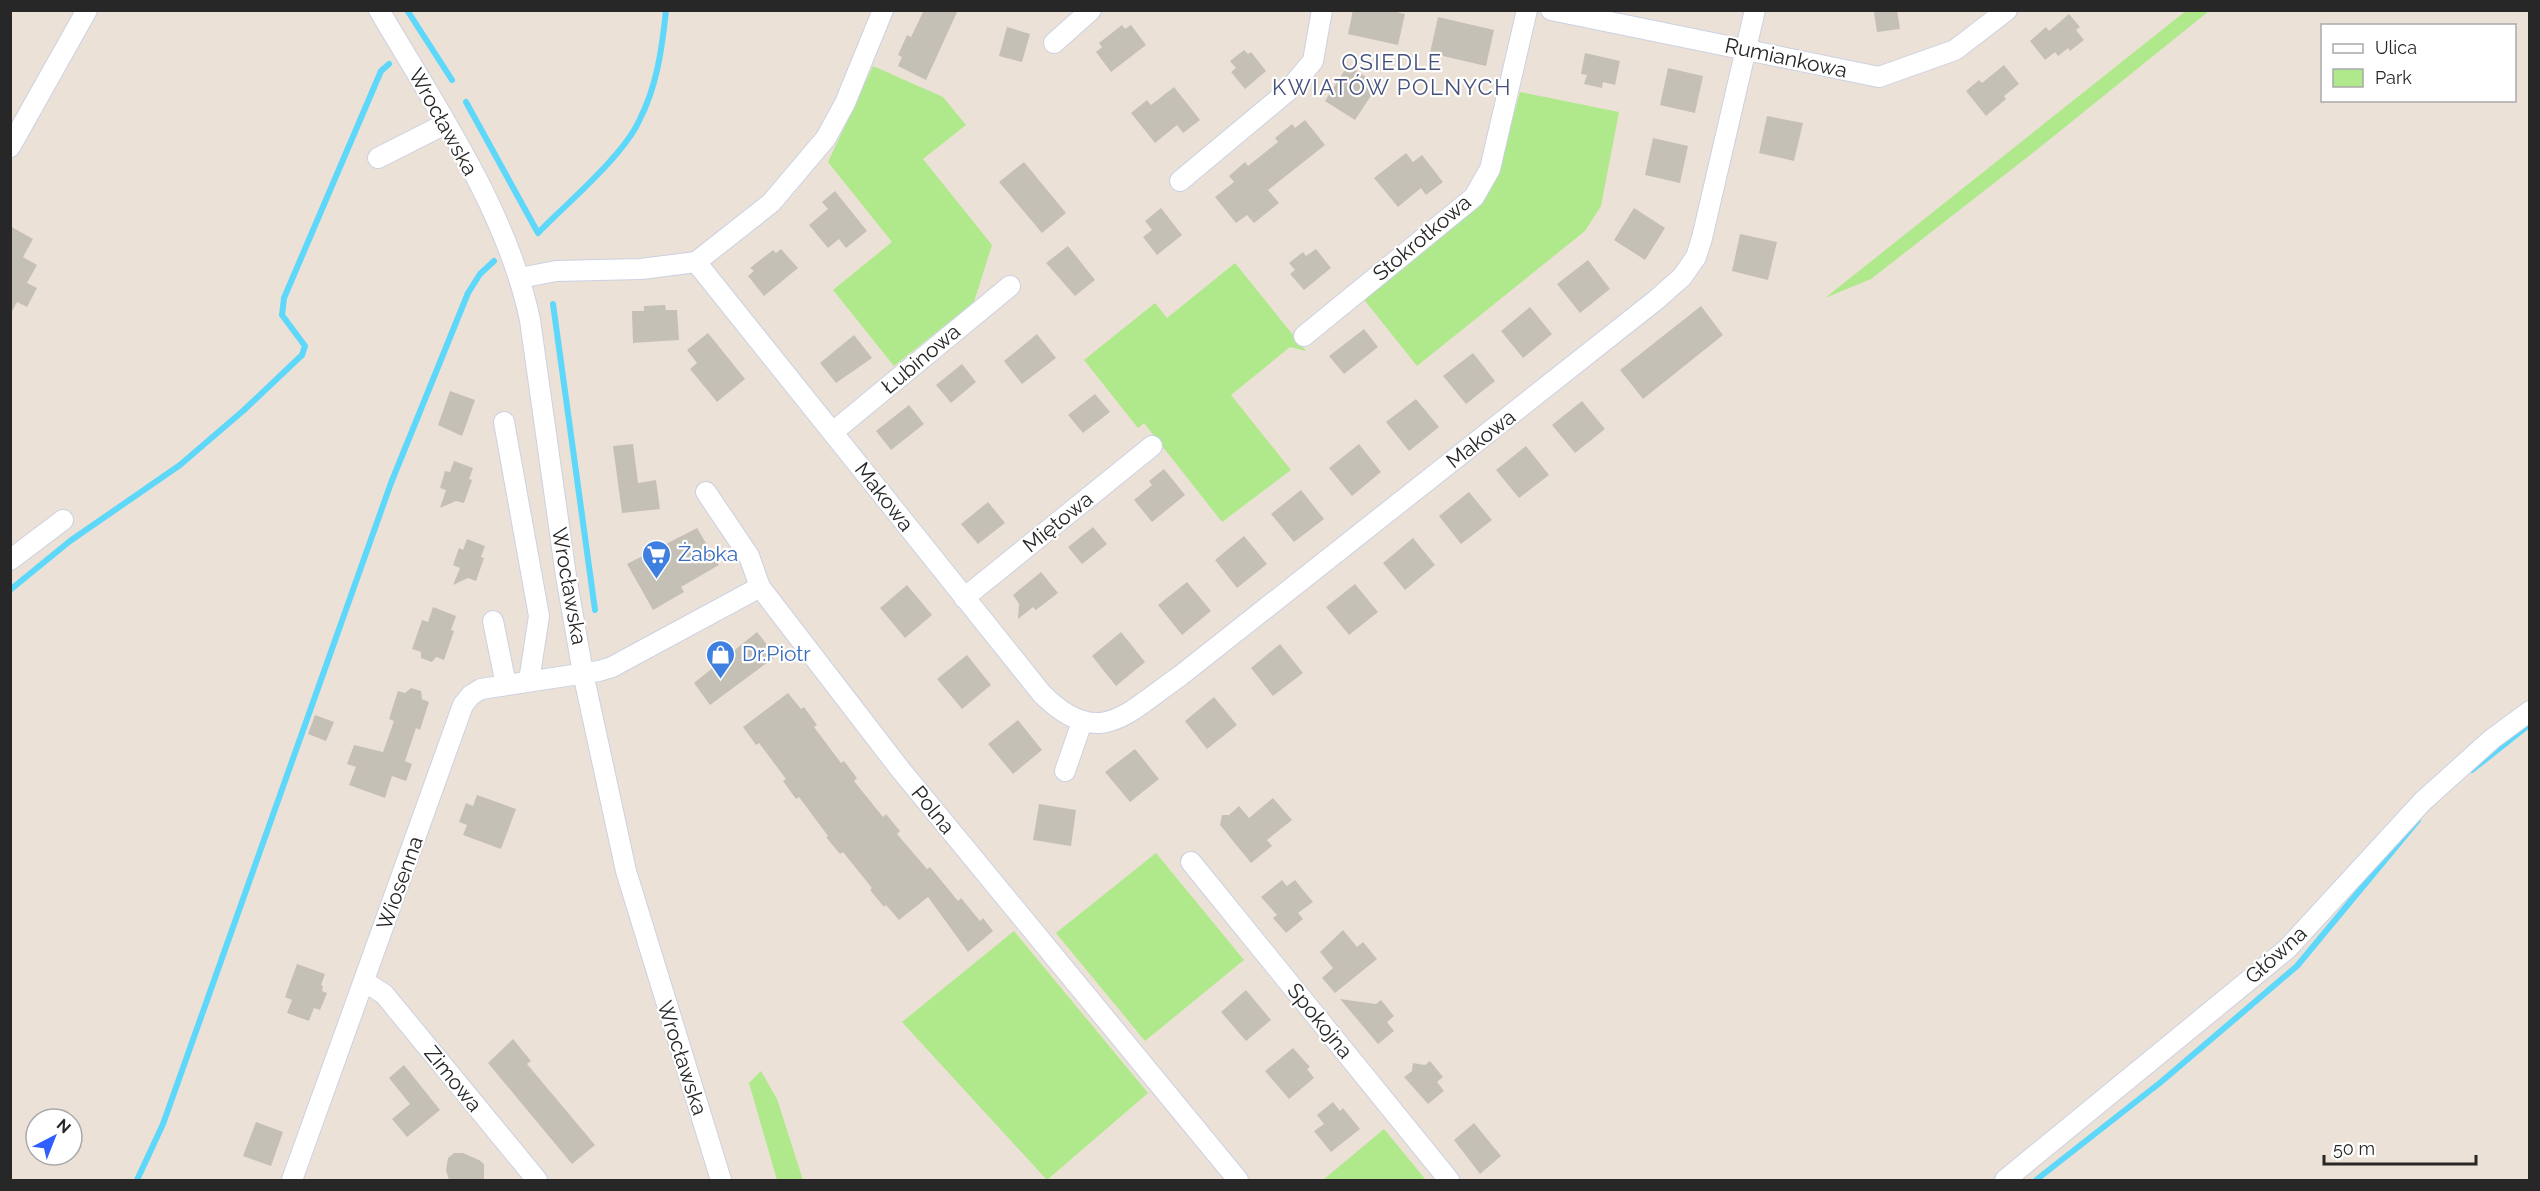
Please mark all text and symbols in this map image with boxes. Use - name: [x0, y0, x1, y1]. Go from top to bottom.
- legend: [2321, 24, 2516, 102]
- street label: Rumiankowa: [1723, 32, 1850, 83]
- text: Ulica: [2375, 37, 2417, 58]
- district label: OSIEDLE KWIATÓW POLNYCH: [1272, 49, 1512, 100]
- street label: Wrocławska: [404, 64, 483, 180]
- text: Park: [2375, 67, 2412, 88]
- street label: Stokrotkowa: [1368, 189, 1476, 286]
- street label: Łubinowa: [876, 319, 965, 399]
- street label: Makowa: [1441, 404, 1520, 473]
- street label: Makowa: [850, 457, 919, 536]
- street label: Miętowa: [1018, 486, 1098, 557]
- street label: Wrocławska: [547, 525, 592, 647]
- supermarket icon: Żabka: [641, 538, 673, 580]
- place label: Żabka: [678, 541, 738, 566]
- shop icon: Dr.Piotr: [705, 638, 737, 680]
- place label: Dr.Piotr: [742, 641, 811, 666]
- street label: Polna: [906, 781, 960, 839]
- street label: Wiosenna: [371, 833, 428, 933]
- street label: Główna: [2240, 921, 2312, 989]
- street label: Spokojna: [1282, 978, 1358, 1063]
- street label: Wrocławska: [652, 997, 713, 1118]
- street label: Zimowa: [419, 1041, 487, 1117]
- north arrow: [24, 1107, 84, 1167]
- text: N: [53, 1115, 75, 1137]
- scale bar: [2324, 1128, 2476, 1166]
- text: 50 m: [2333, 1138, 2375, 1159]

